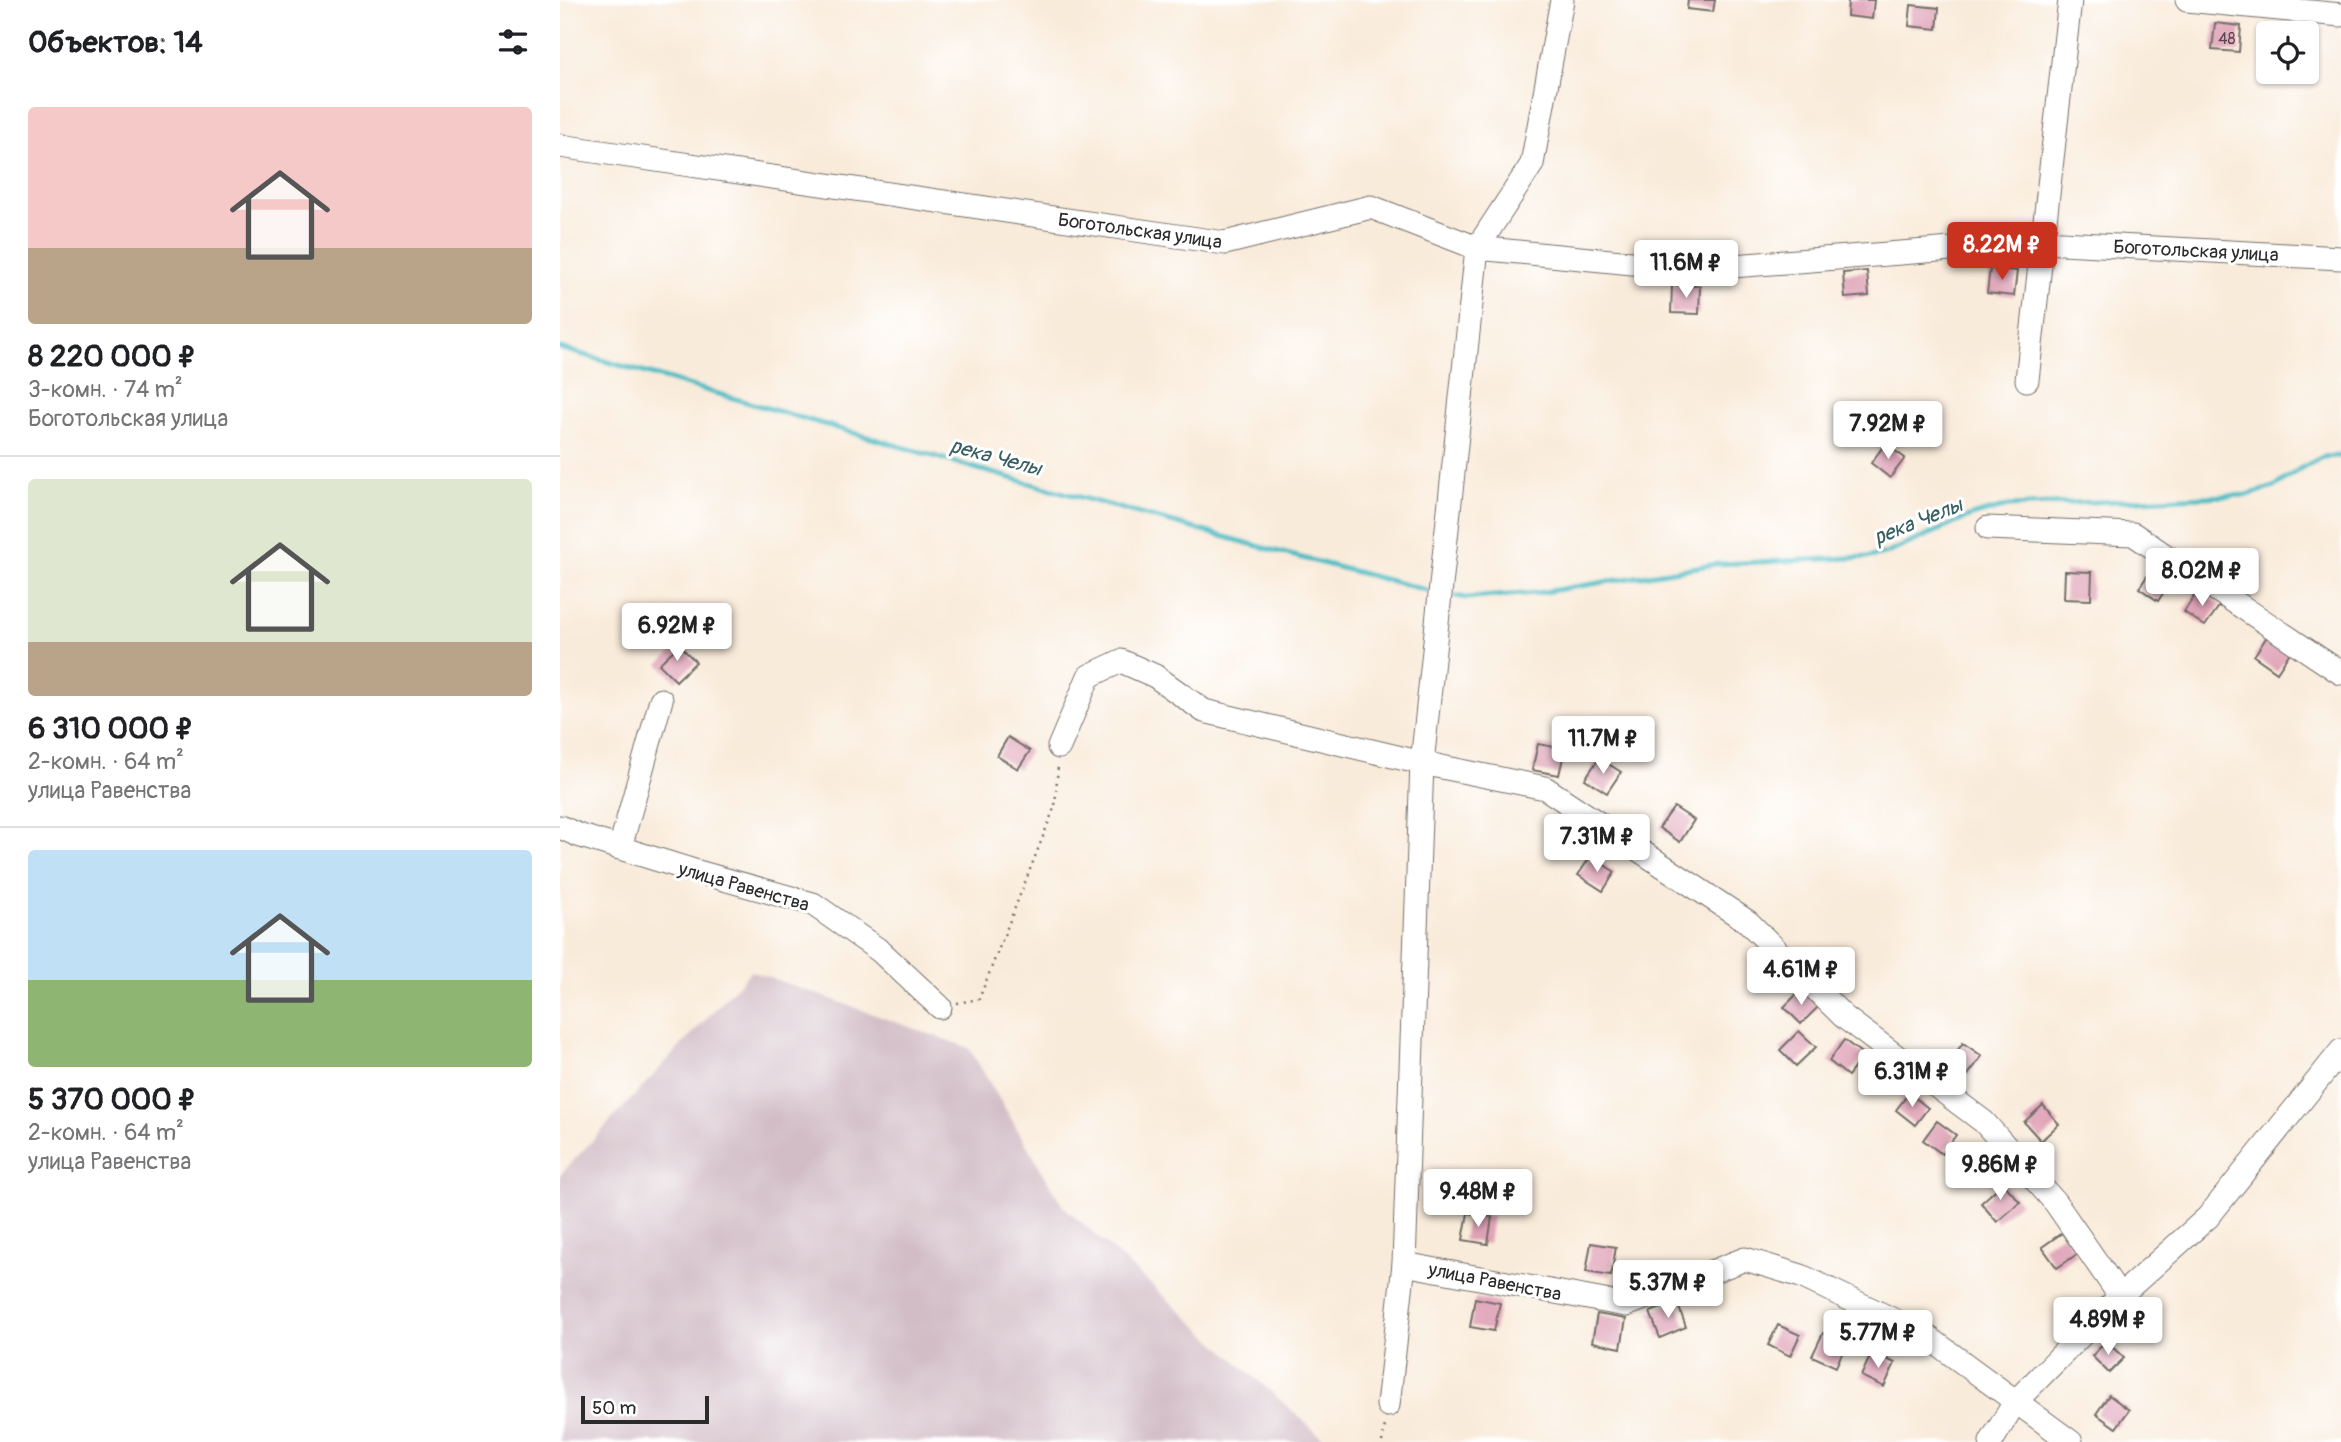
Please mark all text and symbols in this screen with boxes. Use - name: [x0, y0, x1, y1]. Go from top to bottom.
- map controls: [2256, 21, 2319, 84]
- button: locate: [2256, 21, 2319, 84]
- icon: filters: [494, 23, 532, 61]
- text: Объектов: 14: [28, 24, 203, 61]
- house number: 48: [2218, 29, 2236, 49]
- icon: home: [217, 152, 343, 278]
- street label: Боготольская улица: [1056, 208, 1224, 254]
- pin: 8.22M ₽: [1937, 222, 2067, 282]
- text: 8.22M ₽: [1963, 230, 2041, 259]
- street label: Боготольская улица: [2113, 235, 2279, 267]
- pin: 11.6M ₽: [1621, 240, 1751, 300]
- text: 11.6M ₽: [1650, 248, 1722, 277]
- text: 8 220 000 ₽: [28, 338, 196, 375]
- text: 3-комн. · 74 m²: [28, 375, 183, 404]
- pin: 7.92M ₽: [1823, 402, 1953, 461]
- text: Боготольская улица: [28, 404, 228, 433]
- text: 7.92M ₽: [1849, 409, 1927, 438]
- water label: река Челы: [947, 432, 1046, 483]
- water label: река Челы: [1870, 491, 1968, 551]
- icon: home: [217, 524, 343, 650]
- pin: 8.02M ₽: [2137, 548, 2267, 608]
- text: 8.02M ₽: [2162, 556, 2242, 585]
- pin: 6.92M ₽: [612, 604, 742, 663]
- text: 6.92M ₽: [638, 611, 716, 640]
- text: 6 310 000 ₽: [28, 710, 193, 747]
- pin: 11.7M ₽: [1538, 716, 1668, 776]
- text: 11.7M ₽: [1568, 724, 1638, 753]
- text: 2-комн. · 64 m²: [28, 747, 184, 776]
- text: улица Равенства: [28, 776, 191, 805]
- pin: 7.31M ₽: [1532, 814, 1662, 874]
- text: 7.31M ₽: [1560, 822, 1634, 851]
- street label: улица Равенства: [675, 857, 812, 917]
- icon: home: [217, 895, 343, 1021]
- pin: 4.61M ₽: [1736, 948, 1866, 1007]
- text: 4.61M ₽: [1763, 955, 1839, 984]
- pin: 6.31M ₽: [1847, 1050, 1977, 1109]
- text: 6.31M ₽: [1874, 1057, 1950, 1086]
- text: 5 370 000 ₽: [28, 1081, 196, 1118]
- text: 2-комн. · 64 m²: [28, 1118, 184, 1147]
- pin: 9.86M ₽: [1935, 1142, 2065, 1202]
- text: улица Равенства: [28, 1147, 191, 1176]
- text: 9.86M ₽: [1961, 1150, 2039, 1179]
- pin: 9.48M ₽: [1413, 1170, 1543, 1229]
- text: 9.48M ₽: [1439, 1177, 1517, 1206]
- street label: улица Равенства: [1425, 1257, 1563, 1307]
- pin: 5.37M ₽: [1603, 1260, 1733, 1320]
- text: 5.37M ₽: [1629, 1268, 1707, 1297]
- pin: 4.89M ₽: [2043, 1298, 2173, 1357]
- text: 4.89M ₽: [2069, 1305, 2147, 1334]
- pin: 5.77M ₽: [1813, 1310, 1943, 1370]
- text: 5.77M ₽: [1839, 1318, 1917, 1347]
- scale bar: [581, 1393, 709, 1425]
- text: 50 m: [592, 1396, 636, 1420]

